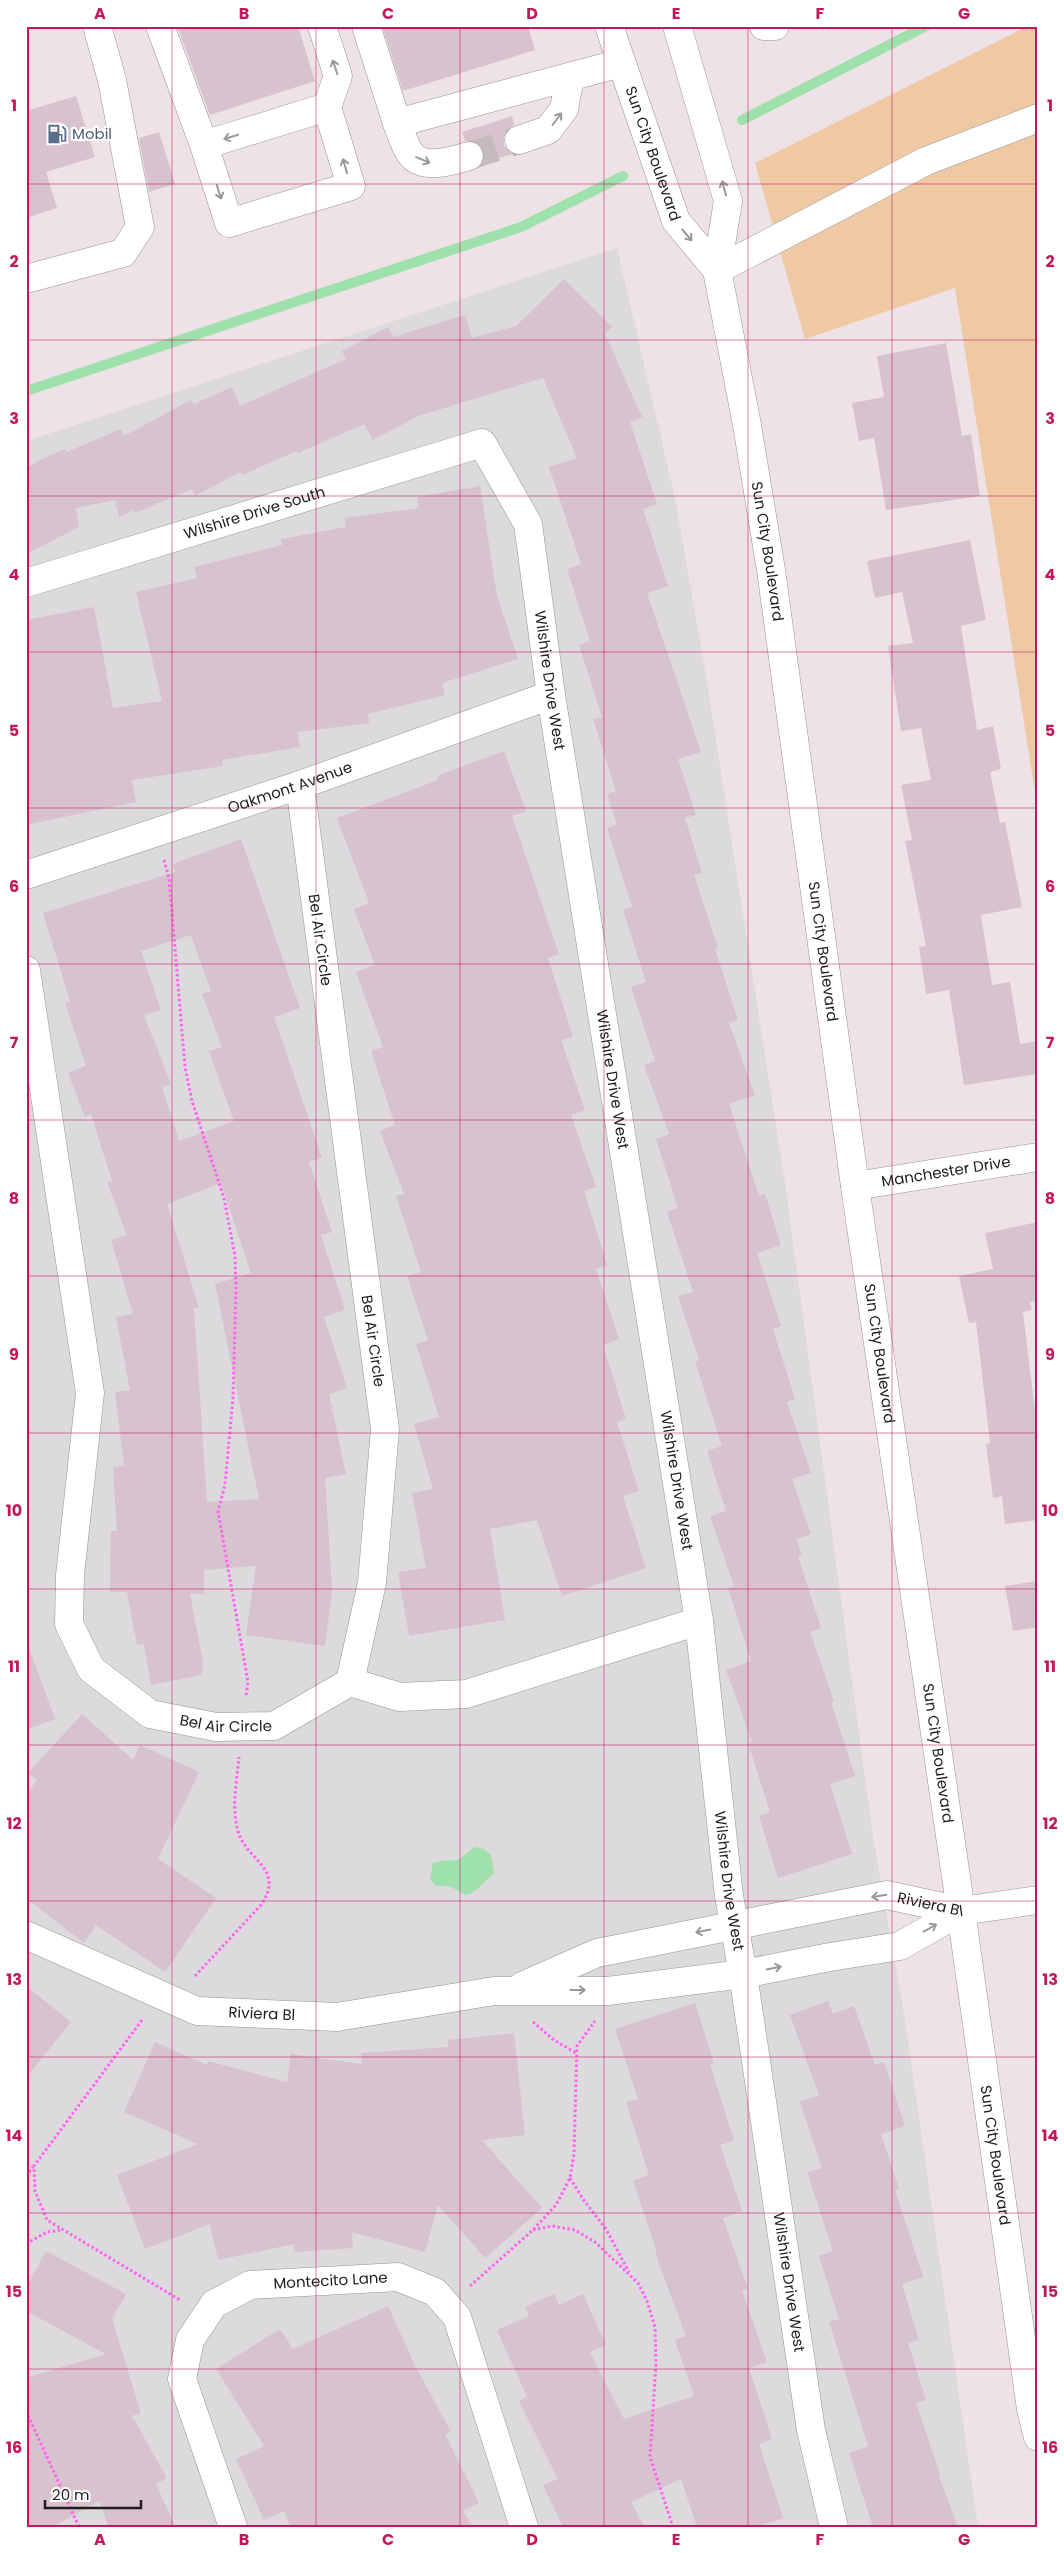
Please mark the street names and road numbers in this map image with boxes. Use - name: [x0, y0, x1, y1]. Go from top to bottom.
- street label: Sun City Boulevard: [620, 83, 686, 224]
- street label: Sun City Boulevard: [747, 480, 789, 622]
- street label: Wilshire Drive South: [181, 481, 328, 544]
- street label: Wilshire Drive West: [530, 609, 571, 752]
- street label: Oakmont Avenue: [225, 756, 355, 818]
- street label: Sun City Boulevard: [804, 880, 843, 1023]
- street label: Bel Air Circle: [304, 893, 337, 987]
- street label: Wilshire Drive West: [591, 1008, 634, 1151]
- street label: Manchester Drive: [880, 1151, 1012, 1192]
- street label: Sun City Boulevard: [859, 1282, 901, 1425]
- street label: Bel Air Circle: [357, 1294, 390, 1388]
- street label: Wilshire Drive West: [656, 1409, 699, 1552]
- street label: Sun City Boulevard: [918, 1682, 959, 1824]
- street label: Bel Air Circle: [178, 1709, 272, 1737]
- street label: Wilshire Drive West: [710, 1810, 750, 1952]
- street label: Riviera Bl: [895, 1887, 964, 1921]
- street label: Riviera Bl: [228, 2001, 296, 2025]
- street label: Sun City Boulevard: [976, 2084, 1016, 2226]
- street label: Wilshire Drive West: [769, 2211, 810, 2354]
- street label: Montecito Lane: [273, 2267, 388, 2294]

